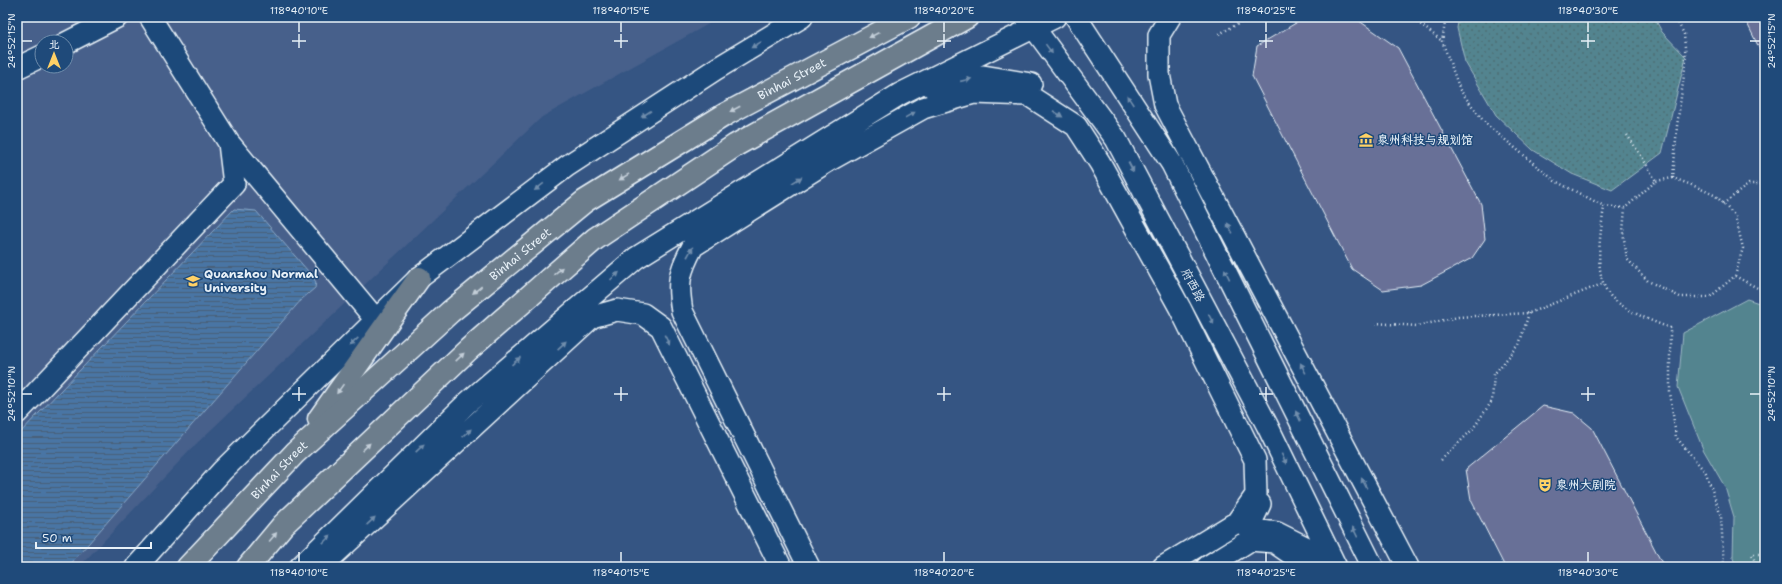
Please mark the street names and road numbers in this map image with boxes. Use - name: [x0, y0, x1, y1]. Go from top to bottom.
- street label: Binhai Street: [755, 54, 829, 104]
- street label: Binhai Street: [486, 224, 555, 284]
- street label: 府西路: [1177, 265, 1209, 305]
- street label: Binhai Street: [247, 437, 311, 503]

